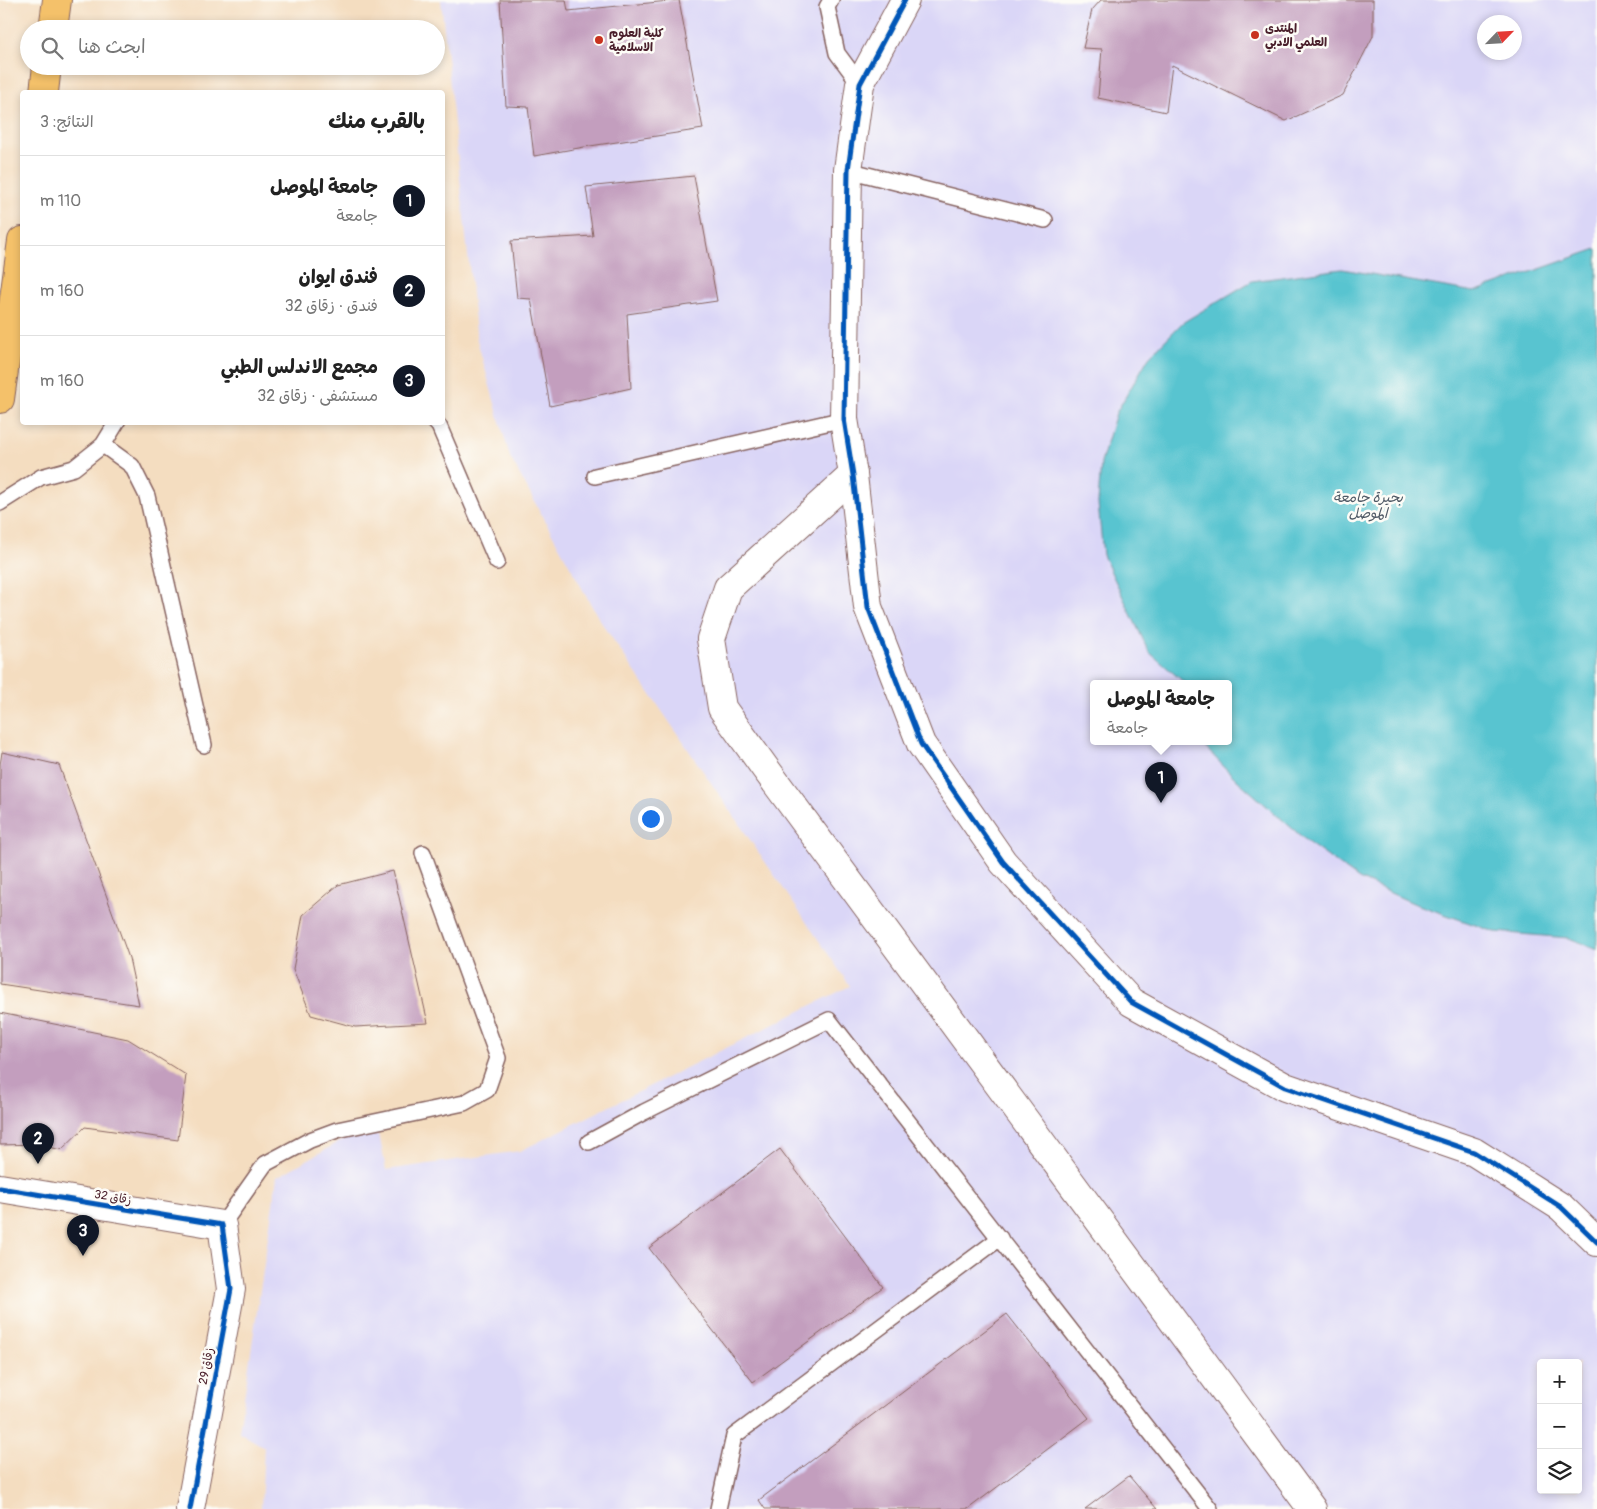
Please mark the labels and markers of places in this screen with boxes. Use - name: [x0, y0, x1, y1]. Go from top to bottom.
- place label: المنتدى العلمي الادبي: [1265, 21, 1327, 53]
- place label: كلية العلوم الاسلامية: [609, 26, 664, 55]
- marker: المنتدى العلمي الادبي: [1249, 29, 1261, 41]
- marker: كلية العلوم الاسلامية: [593, 34, 605, 46]
- pin: 1: [1145, 762, 1177, 803]
- pin: 2: [22, 1123, 54, 1164]
- pin: 3: [67, 1215, 99, 1256]

